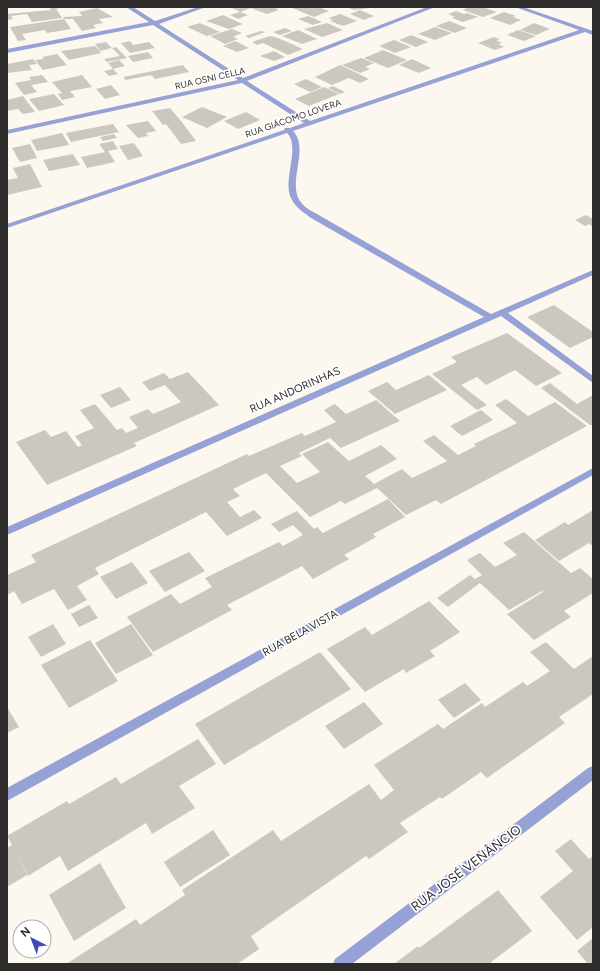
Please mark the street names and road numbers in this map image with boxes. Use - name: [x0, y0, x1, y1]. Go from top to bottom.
- street label: RUA OSNI CELLA: [174, 65, 246, 91]
- street label: RUA GIÁCOMO LOVERA: [244, 96, 342, 140]
- street label: RUA ANDORINHAS: [248, 364, 343, 416]
- street label: RUA BELA VISTA: [260, 607, 340, 659]
- street label: RUA JOSÉ VENÂNCIO: [408, 822, 524, 914]

